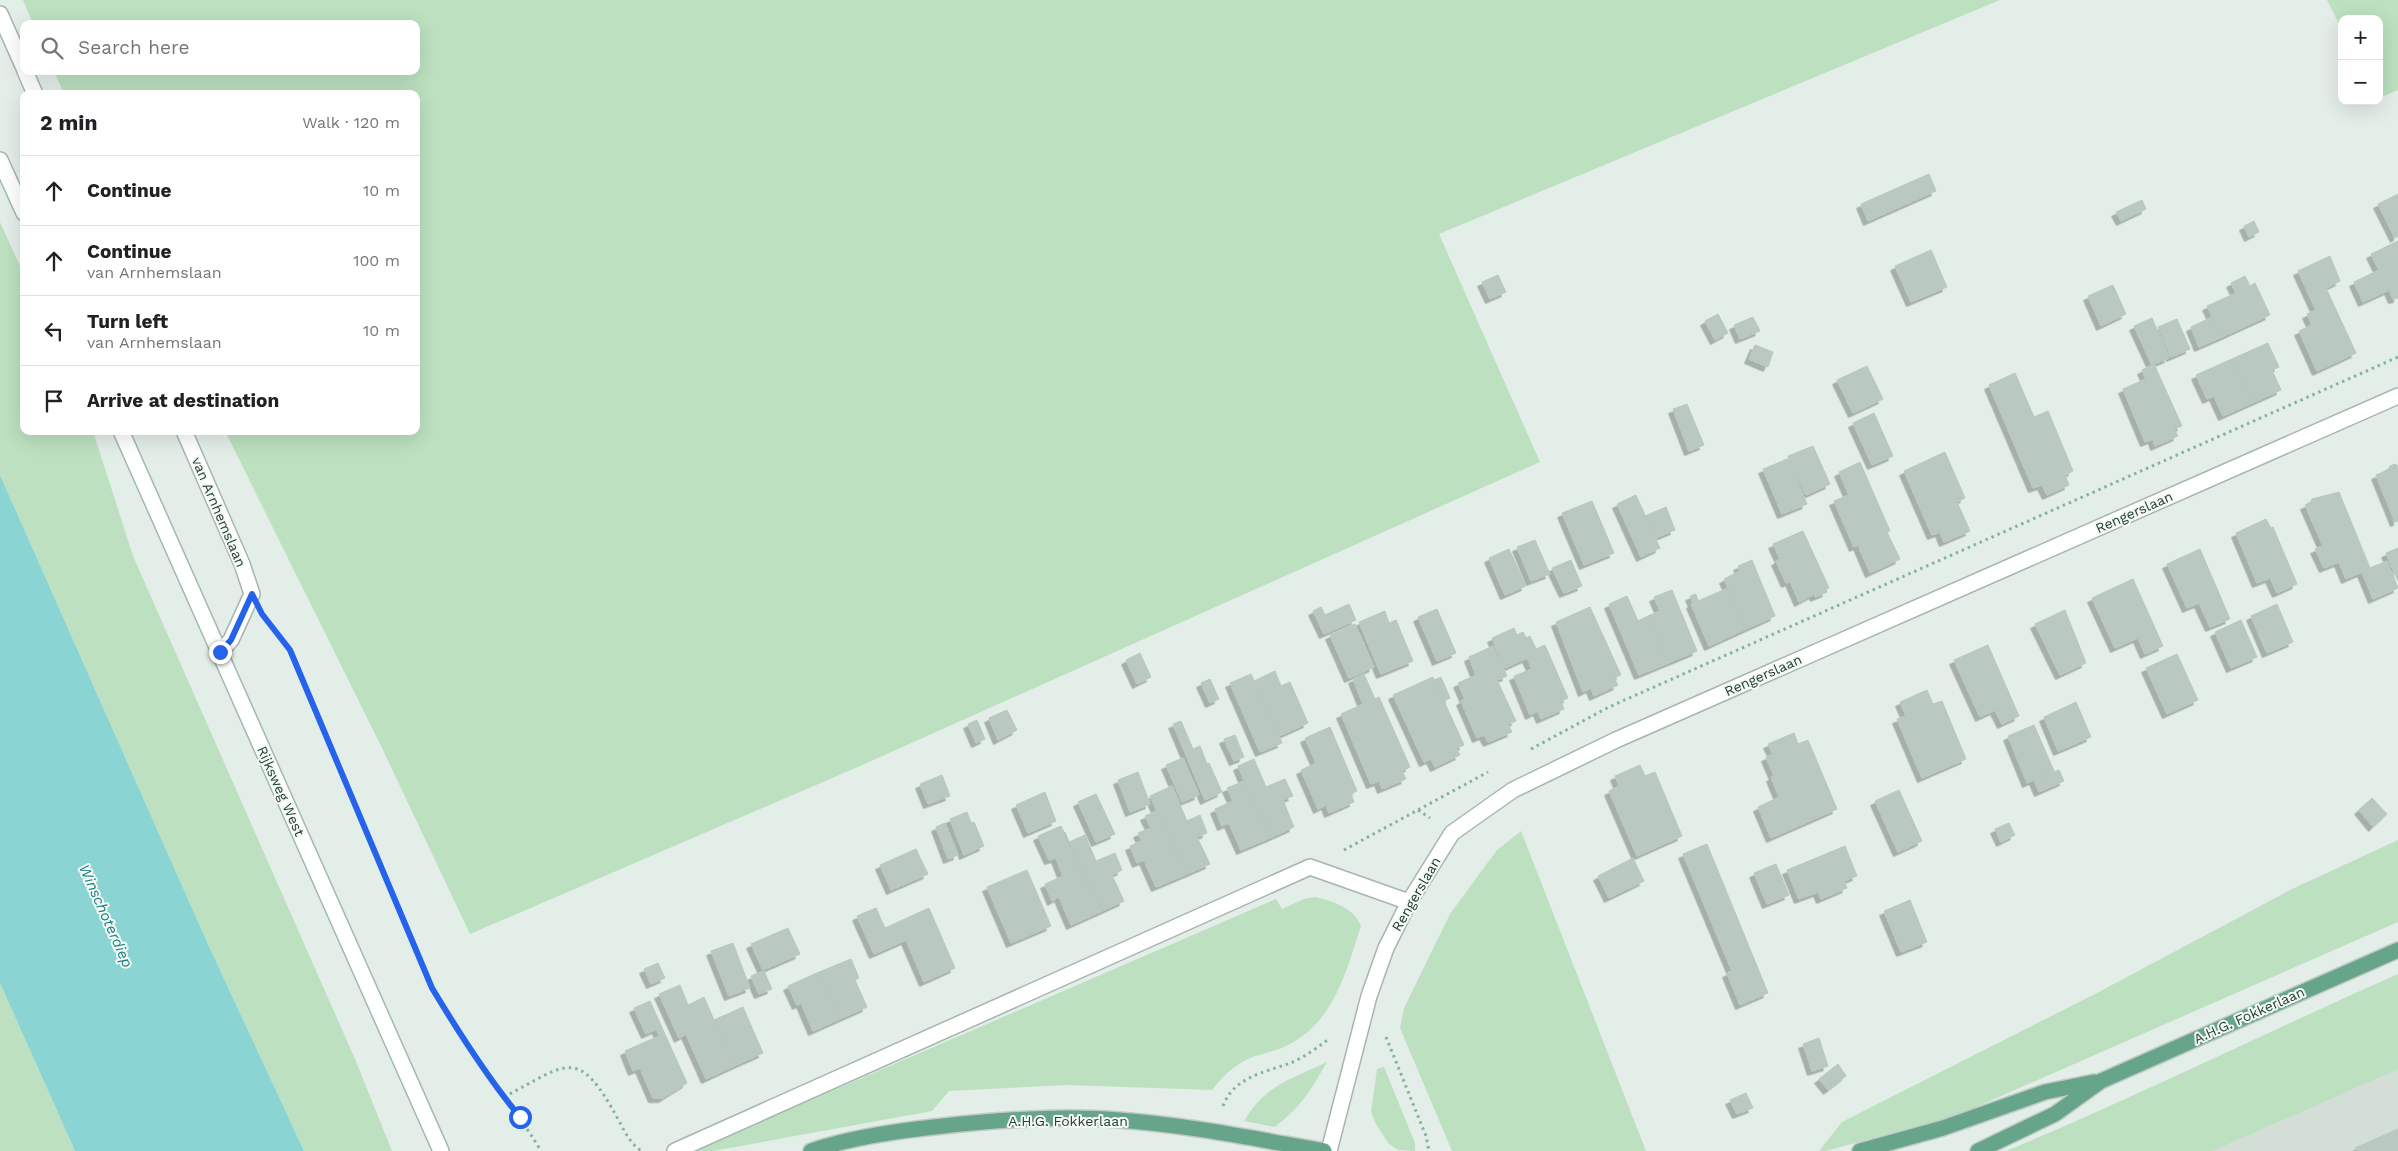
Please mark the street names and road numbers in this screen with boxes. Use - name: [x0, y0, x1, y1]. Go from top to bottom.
- street label: van Arnhemslaan: [189, 455, 249, 569]
- street label: Rengerslaan: [2093, 488, 2175, 536]
- street label: Rengerslaan: [1722, 651, 1804, 699]
- street label: Rijksweg West: [254, 743, 308, 839]
- street label: Rengerslaan: [1388, 854, 1444, 934]
- street label: A.H.G. Fokkerlaan: [2191, 983, 2307, 1047]
- street label: A.H.G. Fokkerlaan: [1008, 1113, 1128, 1129]

